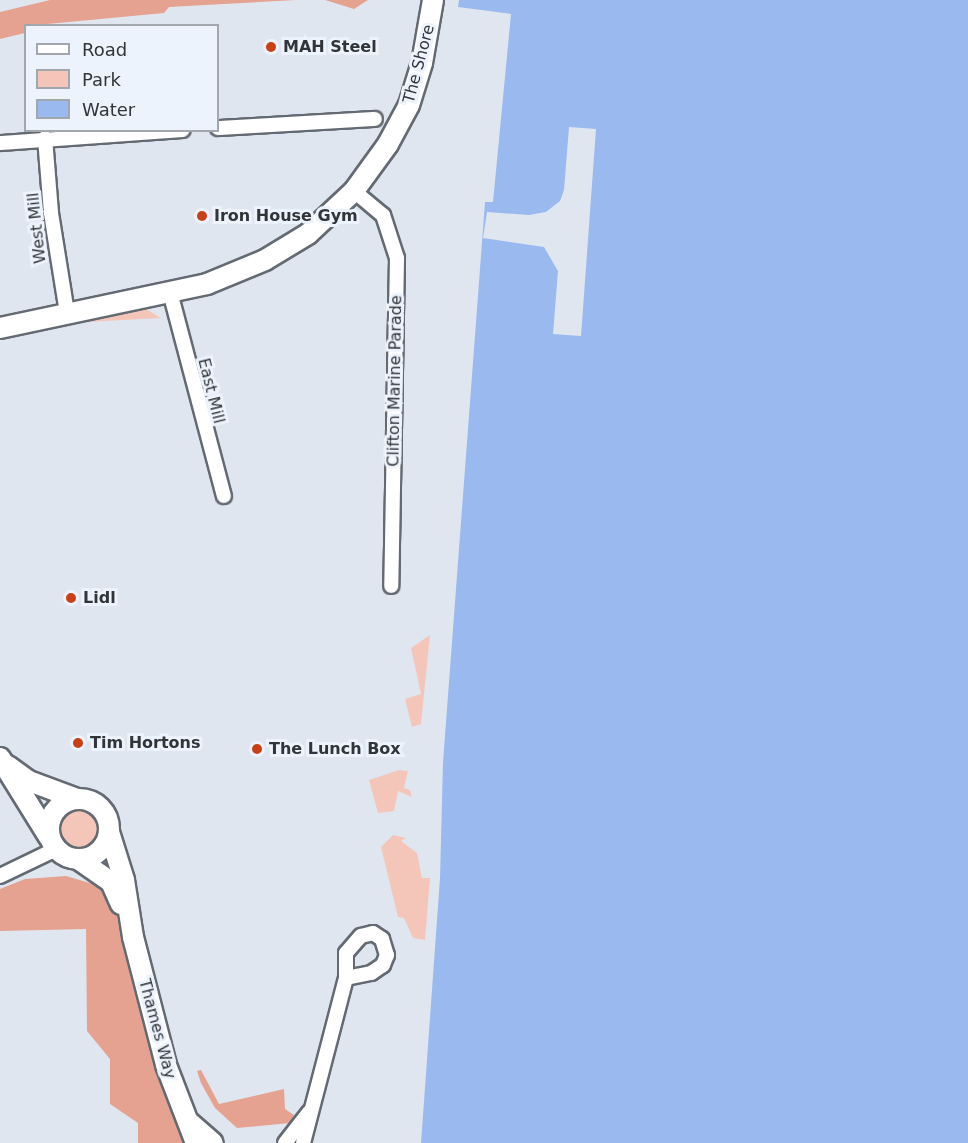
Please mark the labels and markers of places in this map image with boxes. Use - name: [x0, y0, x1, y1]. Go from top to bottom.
- place label: MAH Steel: [283, 37, 377, 57]
- marker: MAH Steel: [264, 40, 278, 54]
- place label: Iron House Gym: [214, 206, 358, 226]
- marker: Iron House Gym: [195, 209, 209, 223]
- place label: Lidl: [83, 588, 116, 608]
- marker: Lidl: [64, 591, 78, 605]
- place label: Tim Hortons: [90, 733, 200, 753]
- marker: Tim Hortons: [71, 736, 85, 750]
- place label: The Lunch Box: [269, 739, 401, 759]
- marker: The Lunch Box: [250, 742, 264, 756]

